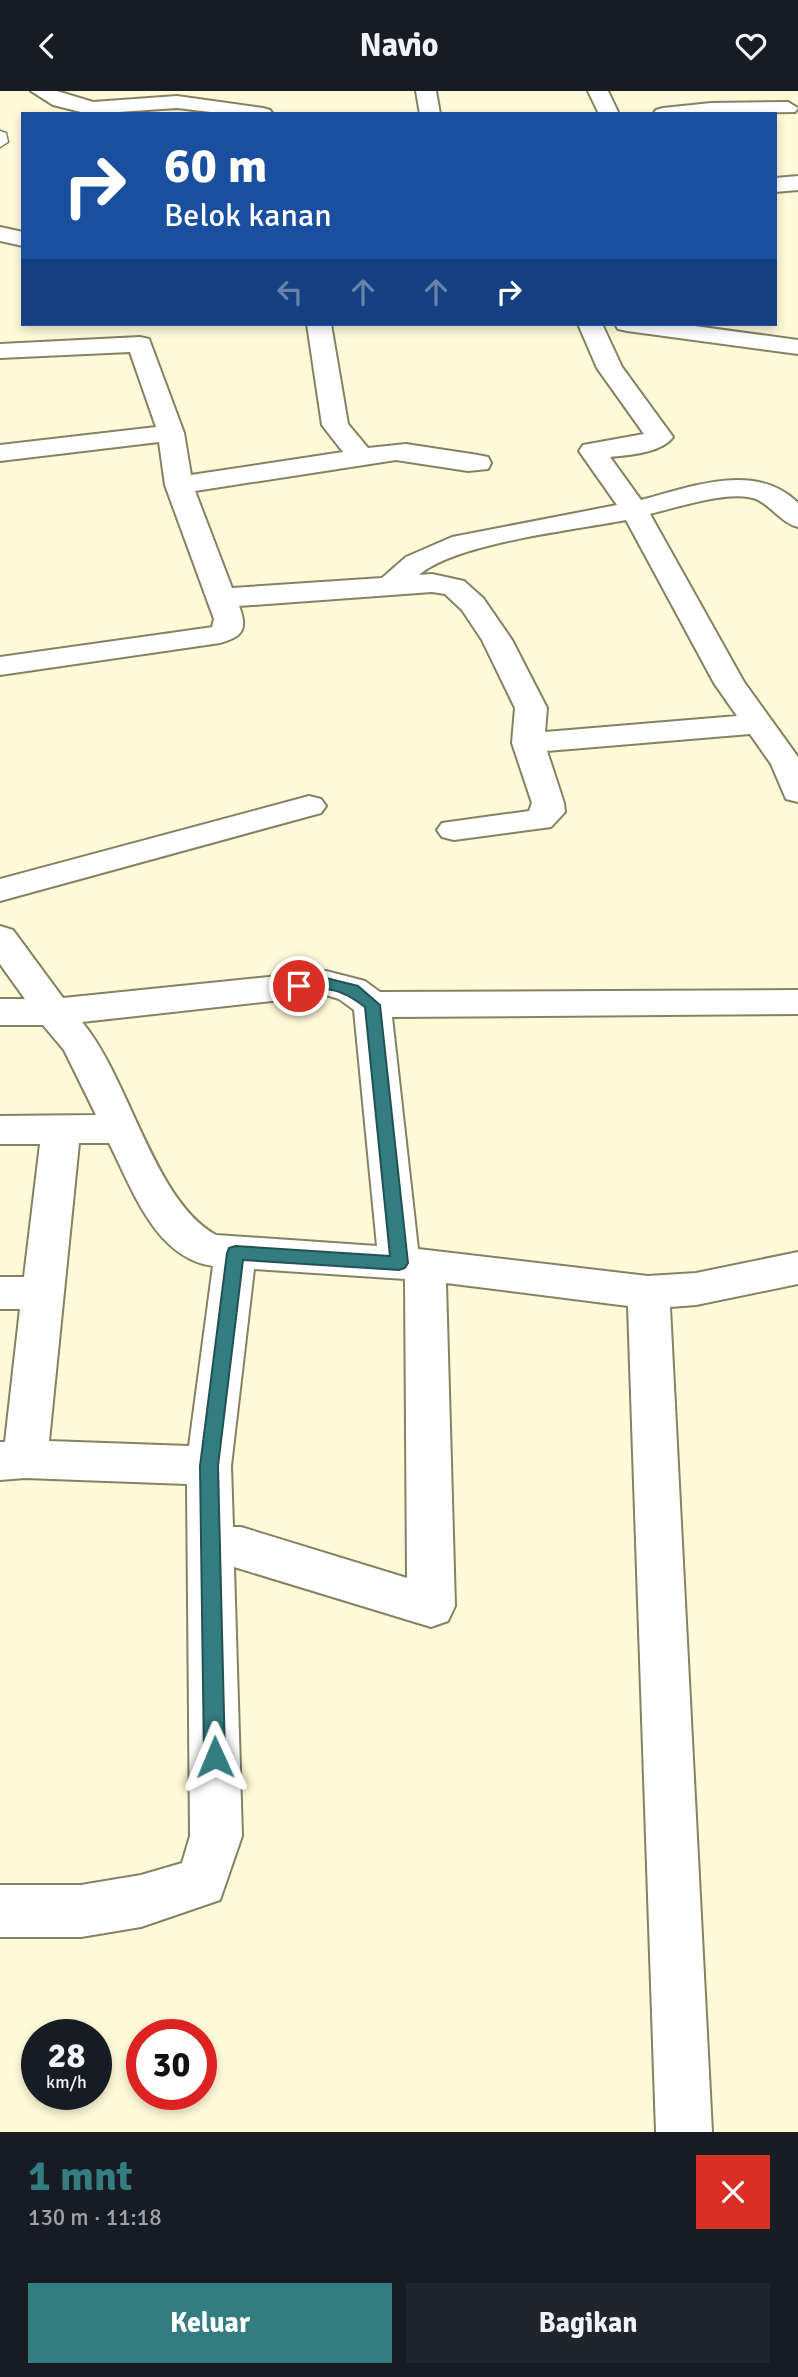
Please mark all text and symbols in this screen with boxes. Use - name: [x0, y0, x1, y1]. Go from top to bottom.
- text: Navio: [359, 26, 439, 65]
- icon: back: [28, 27, 66, 65]
- icon: heart: [732, 27, 770, 65]
- text: 60 m: [164, 136, 267, 196]
- icon: right: [49, 140, 140, 231]
- text: Belok kanan: [164, 196, 332, 235]
- icon: left: [271, 273, 309, 311]
- icon: ahead: [344, 273, 382, 311]
- icon: ahead: [417, 273, 455, 311]
- icon: right: [490, 273, 528, 311]
- pin: [269, 956, 329, 1016]
- icon: arrive: [280, 967, 318, 1005]
- position arrow: [178, 1720, 252, 1794]
- speed limit sign: 30: [126, 2019, 217, 2110]
- text: 28: [48, 2034, 85, 2077]
- text: km/h: [46, 2071, 87, 2093]
- text: 1 mnt: [28, 2151, 133, 2202]
- button: close: [696, 2155, 770, 2229]
- text: 130 m · 11:18: [28, 2203, 162, 2232]
- button: Keluar: [28, 2283, 392, 2363]
- button: Bagikan: [406, 2283, 770, 2363]

